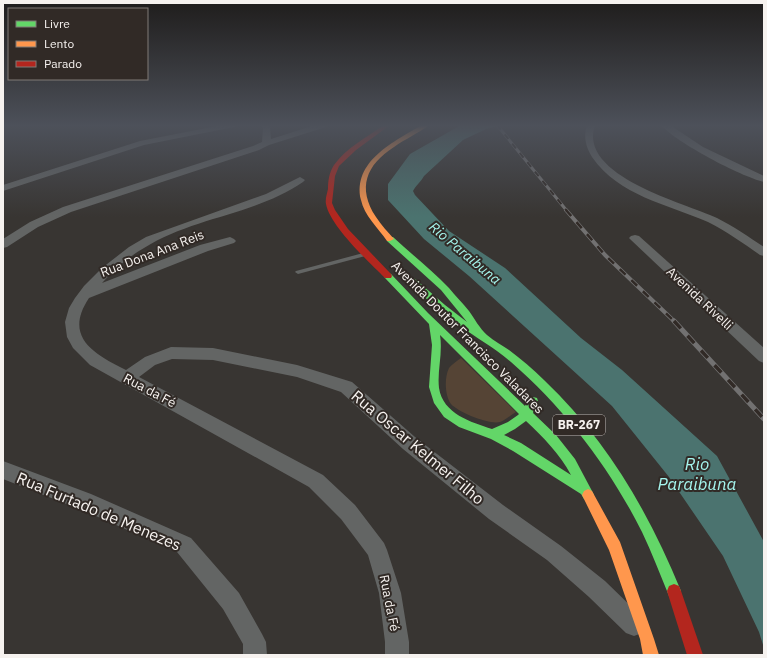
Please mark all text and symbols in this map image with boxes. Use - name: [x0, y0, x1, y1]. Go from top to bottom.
- legend: [8, 8, 148, 80]
- text: Livre: [44, 16, 70, 31]
- text: Lento: [44, 36, 74, 51]
- text: Parado: [44, 56, 82, 71]
- water label: Rio Paraibuna: [425, 218, 505, 288]
- street label: Rua Dona Ana Reis: [98, 226, 206, 281]
- street label: Avenida Doutor Francisco Valadares: [388, 257, 548, 417]
- street label: Avenida Rivelli: [663, 263, 737, 334]
- street label: Rua da Fé: [120, 369, 179, 411]
- street label: Rua Oscar Kelmer Filho: [347, 385, 489, 509]
- road number: BR-267: [553, 415, 605, 435]
- water label: Rio Paraibuna: [658, 453, 737, 495]
- street label: Rua Furtado de Menezes: [14, 467, 184, 555]
- street label: Rua da Fé: [376, 573, 403, 633]

